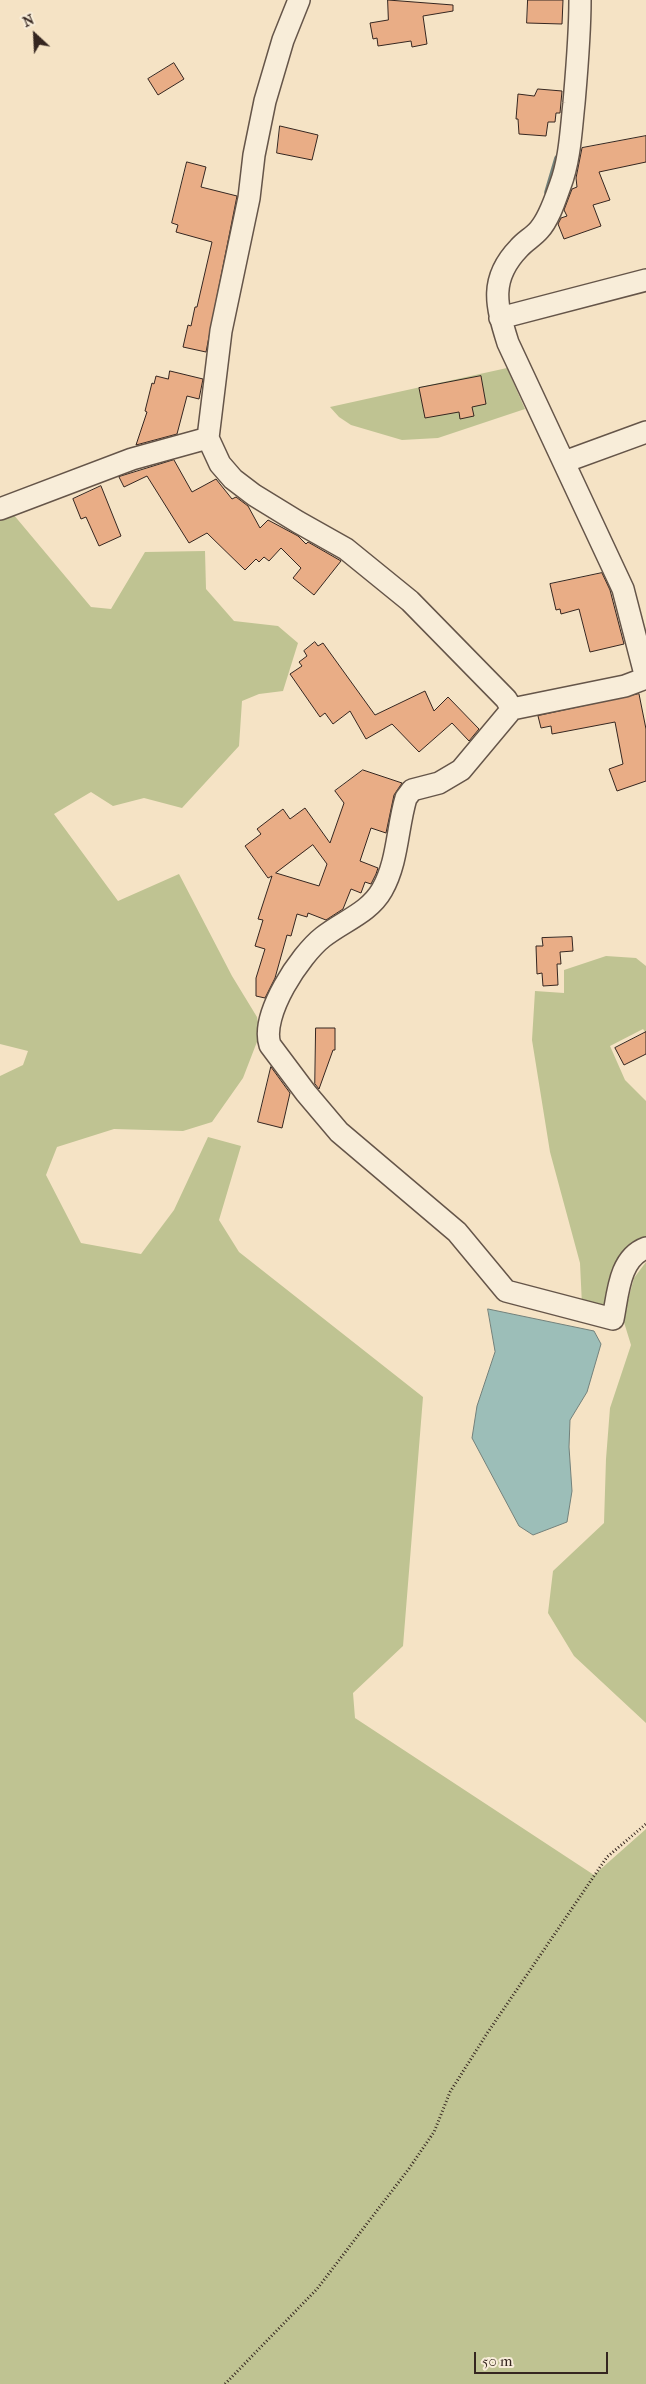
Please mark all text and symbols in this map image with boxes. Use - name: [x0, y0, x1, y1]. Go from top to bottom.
- north arrow: [10, 10, 60, 60]
- text: N: [20, 11, 37, 31]
- scale bar: [476, 2342, 610, 2374]
- text: 50 m: [482, 2352, 512, 2370]

